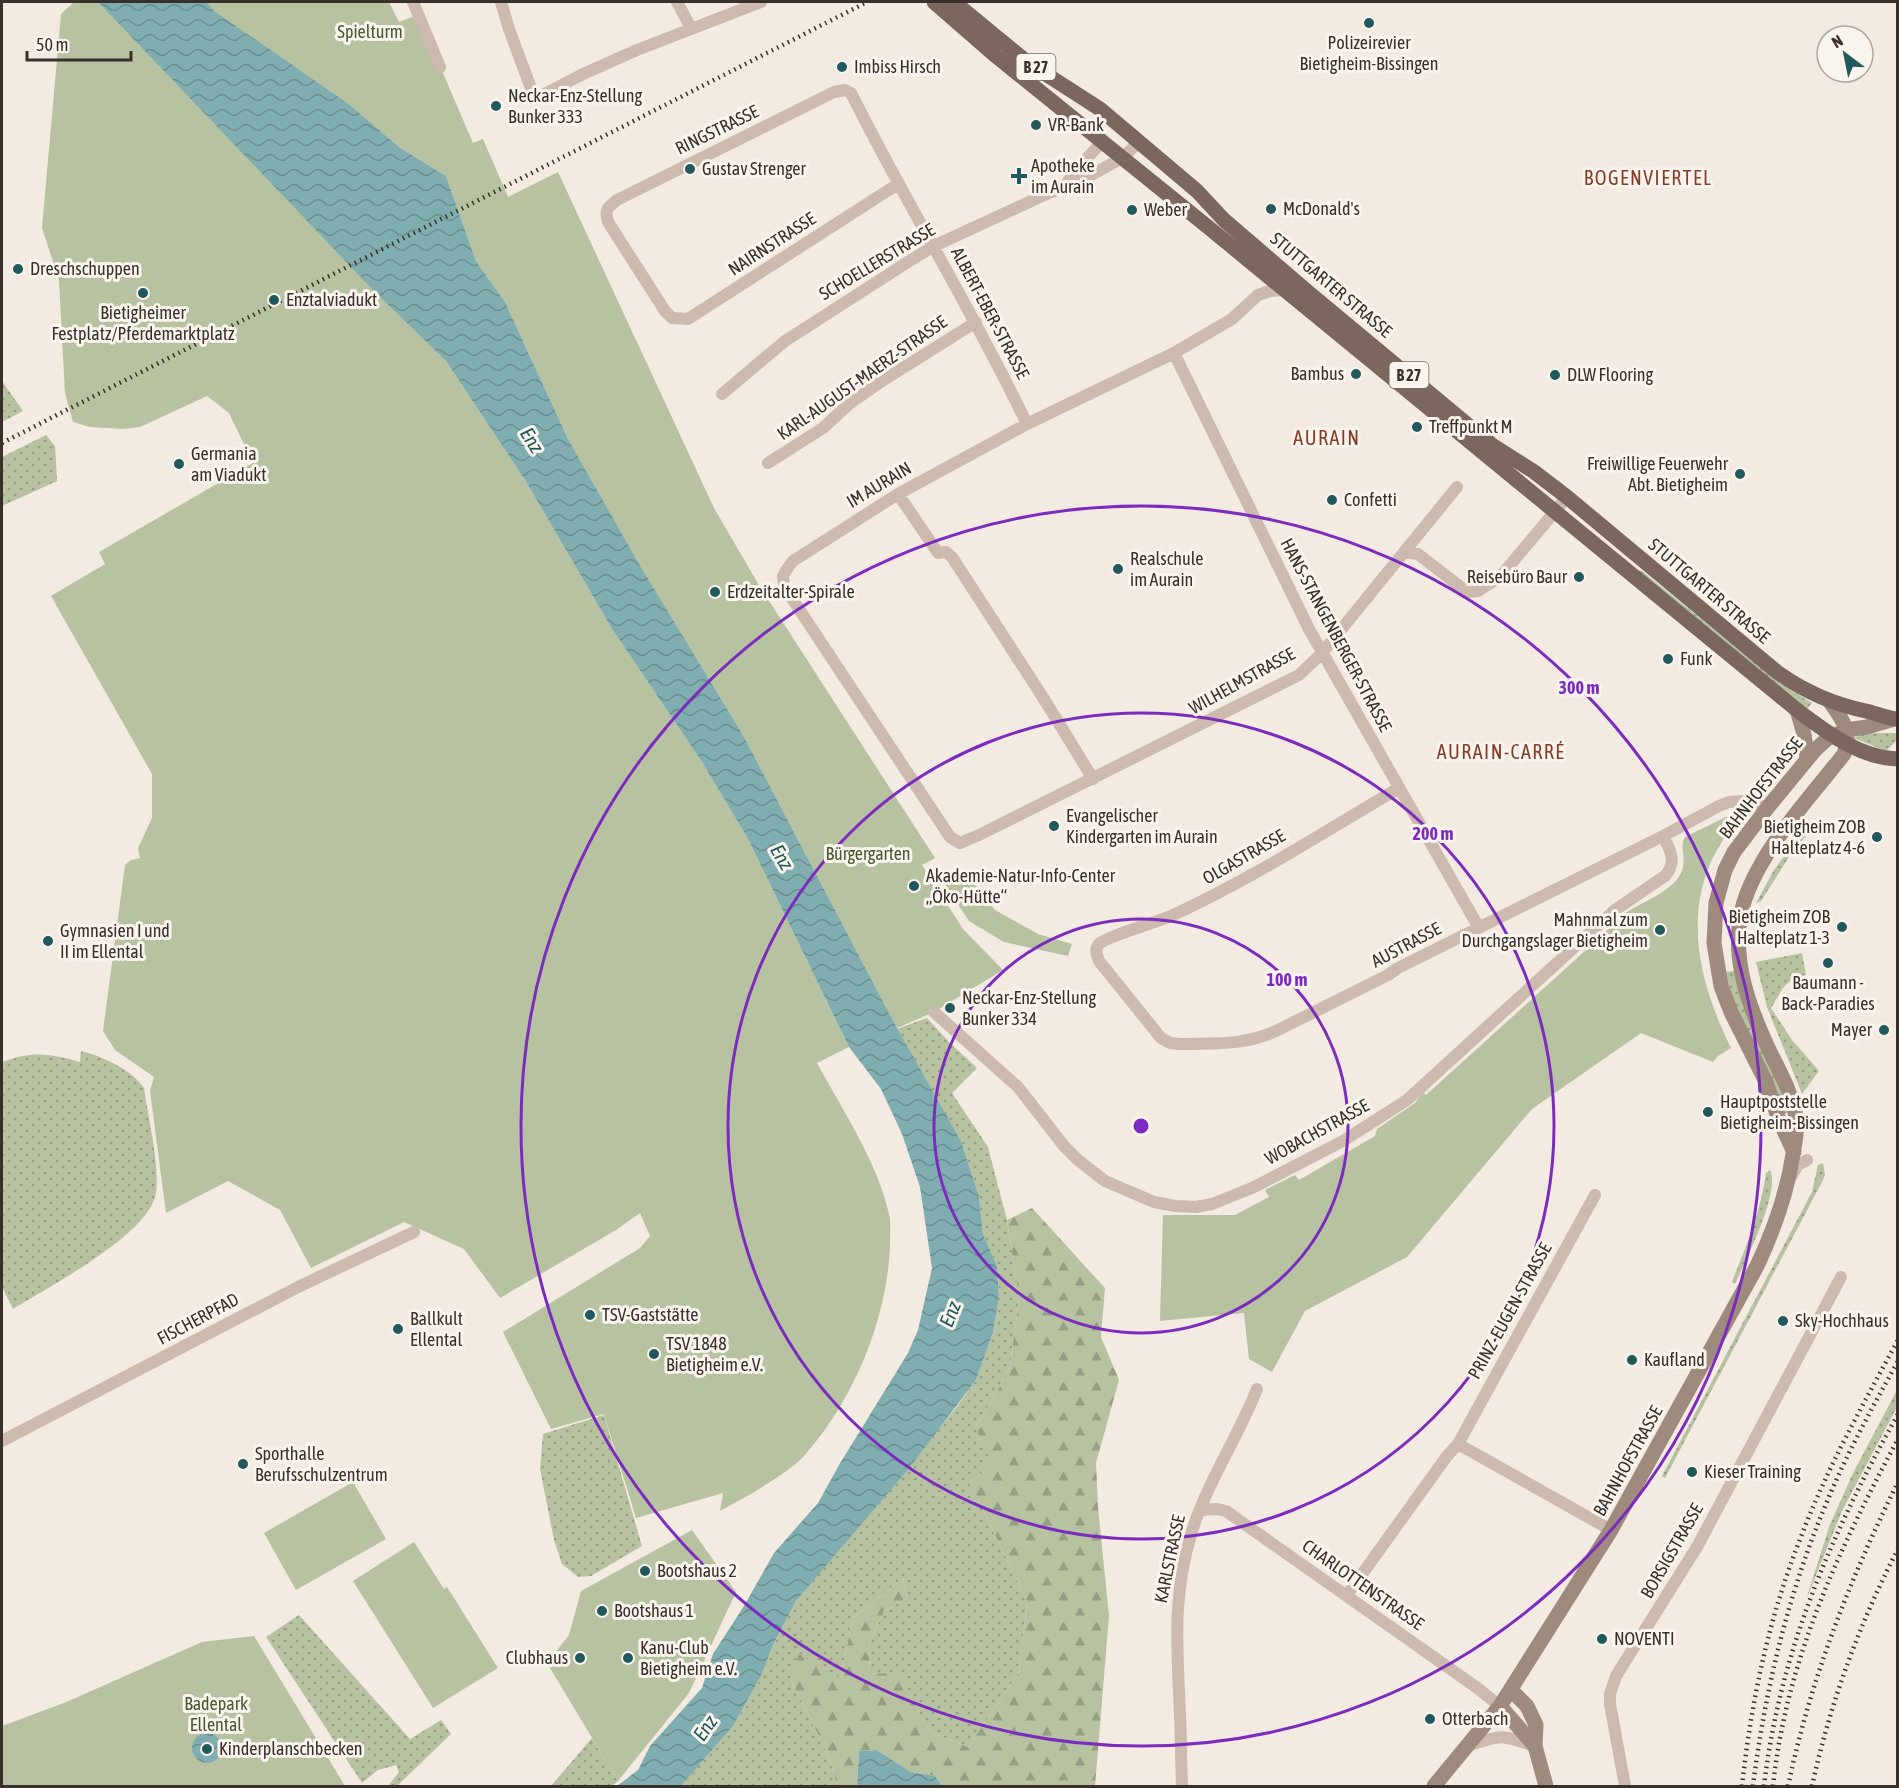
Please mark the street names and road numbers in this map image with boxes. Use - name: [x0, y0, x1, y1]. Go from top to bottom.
- road number: B 27: [1016, 54, 1056, 80]
- street label: RINGSTRASSE: [672, 100, 762, 159]
- street label: NAIRNSTRASSE: [724, 207, 820, 280]
- street label: SCHOELLERSTRASSE: [815, 219, 939, 304]
- street label: STUTTGARTER STRASSE: [1266, 228, 1397, 342]
- street label: ALBERT-EBER-STRASSE: [947, 243, 1034, 382]
- street label: KARL-AUGUST-MAERZ-STRASSE: [773, 311, 951, 444]
- road number: B 27: [1390, 362, 1428, 388]
- street label: IM AURAIN: [843, 457, 915, 512]
- street label: STUTTGARTER STRASSE: [1644, 534, 1775, 648]
- street label: HANS-STANGENBERGER-STRASSE: [1277, 535, 1397, 735]
- street label: WILHELMSTRASSE: [1185, 643, 1299, 718]
- street label: BAHNHOFSTRASSE: [1715, 733, 1807, 843]
- street label: OLGASTRASSE: [1199, 824, 1289, 889]
- street label: AUSTRASSE: [1367, 917, 1444, 972]
- street label: WOBACHSTRASSE: [1261, 1094, 1373, 1169]
- street label: PRINZ-EUGEN-STRASSE: [1463, 1239, 1556, 1382]
- street label: FISCHERPFAD: [153, 1288, 242, 1349]
- street label: BAHNHOFSTRASSE: [1589, 1402, 1667, 1520]
- street label: BORSIGSTRASSE: [1636, 1499, 1707, 1602]
- street label: KARLSTRASSE: [1150, 1513, 1189, 1605]
- street label: CHARLOTTENSTRASSE: [1299, 1535, 1428, 1634]

